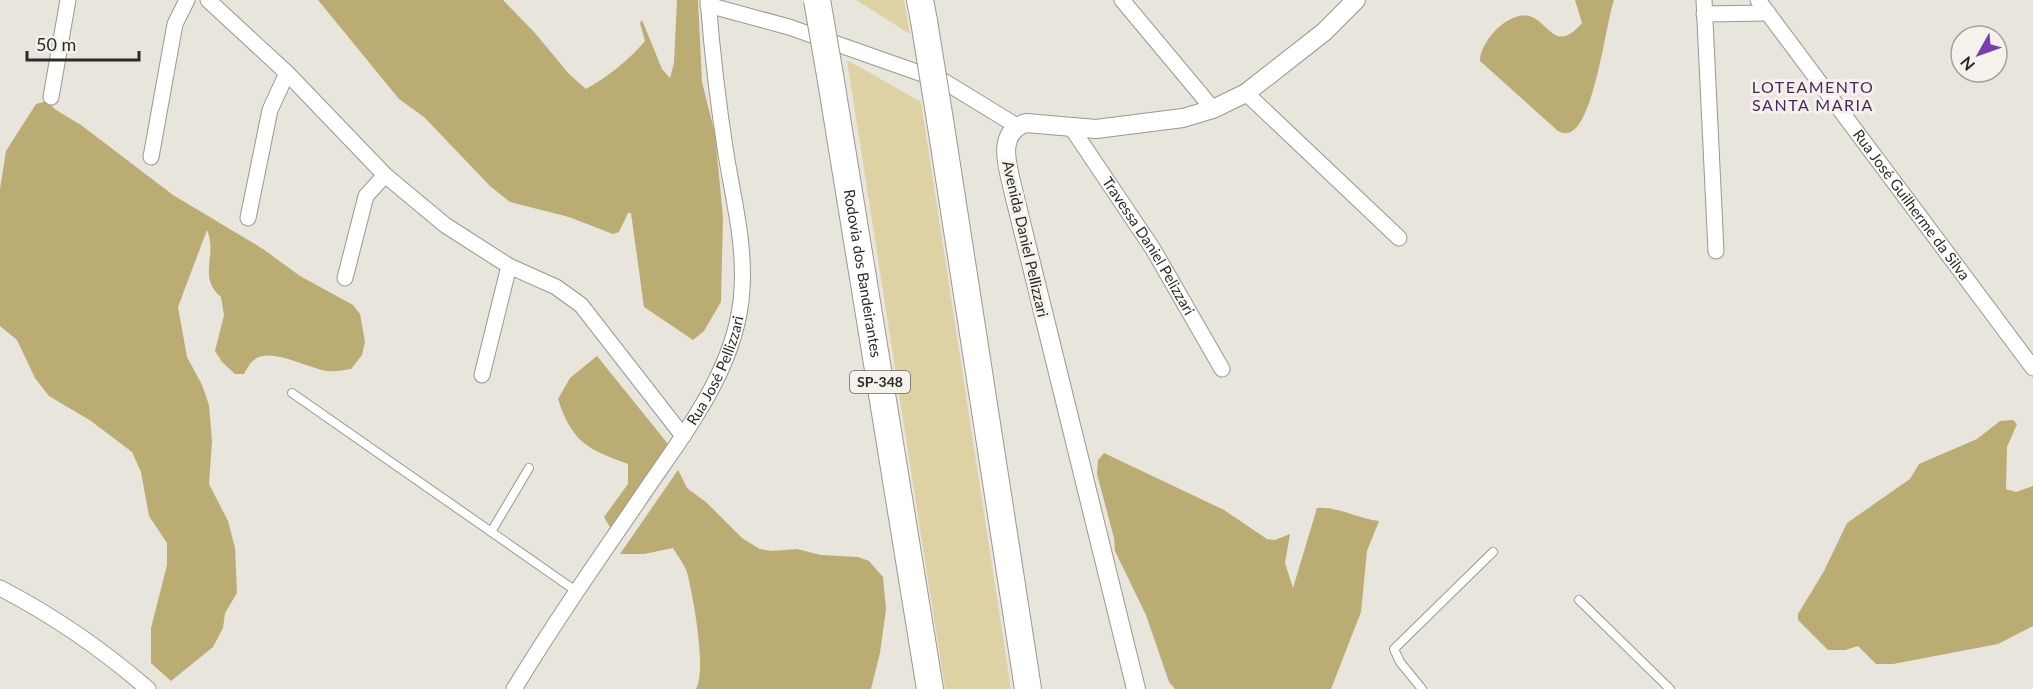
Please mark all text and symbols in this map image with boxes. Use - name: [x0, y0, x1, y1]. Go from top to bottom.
- scale bar: [27, 24, 140, 62]
- north arrow: [1949, 24, 2009, 84]
- text: 50 m: [36, 33, 76, 55]
- text: N: [1956, 53, 1978, 75]
- district label: LOTEAMENTO SANTA MARIA: [1752, 77, 1874, 114]
- street label: Rua José Guilherme da Silva: [1850, 126, 1974, 283]
- street label: Avenida Daniel Pellizzari: [999, 159, 1053, 319]
- street label: Travessa Daniel Pelizzari: [1099, 173, 1199, 318]
- street label: Rodovia dos Bandeirantes: [841, 188, 886, 359]
- street label: Rua José Pellizzari: [682, 314, 746, 428]
- road number: SP-348: [850, 371, 910, 393]

